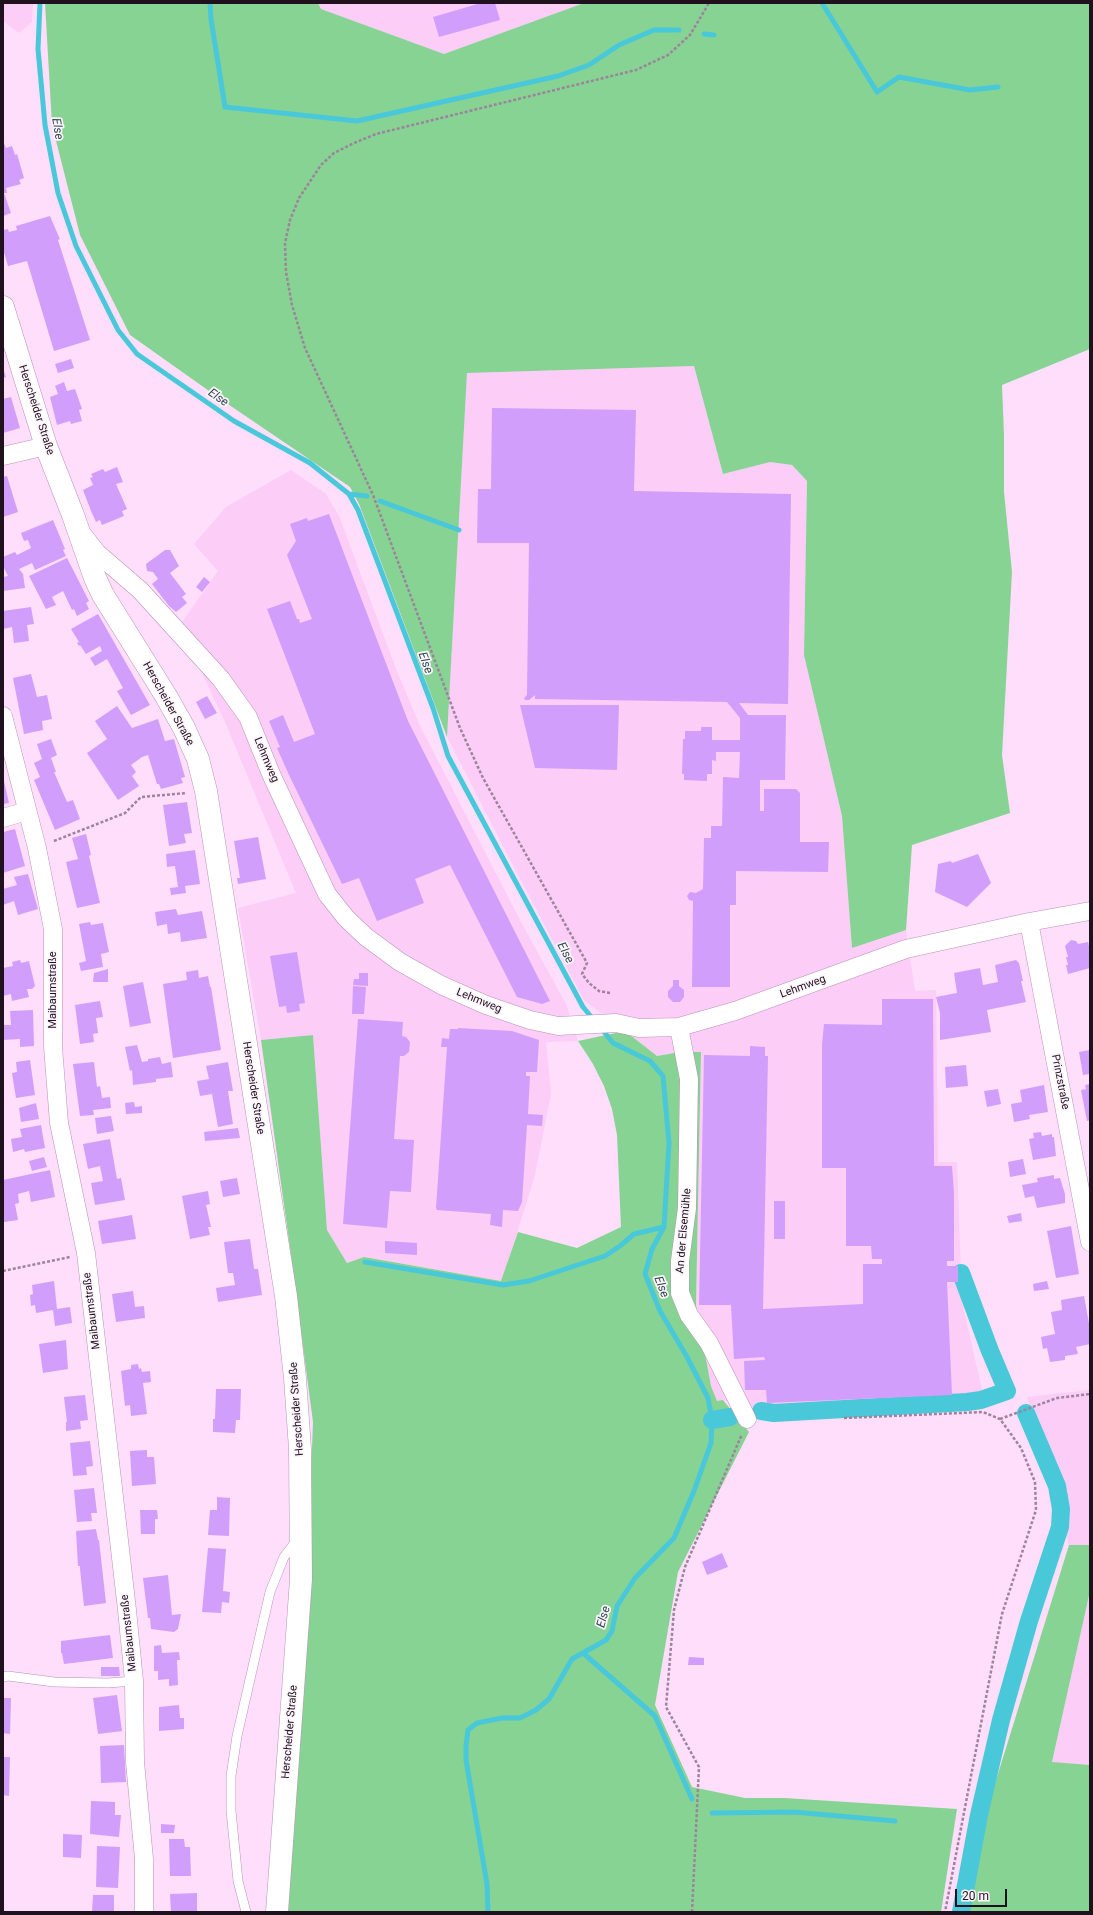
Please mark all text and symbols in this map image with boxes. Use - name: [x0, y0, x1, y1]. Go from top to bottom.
- water label: Else: [48, 117, 66, 141]
- street label: Herscheider Straße: [15, 363, 57, 457]
- water label: Else: [205, 386, 231, 410]
- water label: Else: [415, 650, 435, 676]
- street label: Herscheider Straße: [139, 660, 197, 748]
- street label: Lehmweg: [251, 735, 281, 785]
- water label: Else: [554, 940, 576, 966]
- street label: Maibaumstraße: [46, 951, 60, 1029]
- street label: Lehmweg: [778, 973, 828, 1001]
- street label: Lehmweg: [454, 986, 504, 1016]
- street label: Herscheider Straße: [239, 1041, 267, 1135]
- street label: Prinzstraße: [1048, 1053, 1072, 1111]
- street label: An der Elsemühle: [674, 1188, 694, 1274]
- street label: Maibaumstraße: [81, 1272, 103, 1350]
- water label: Else: [650, 1274, 672, 1300]
- street label: Herscheider Straße: [287, 1362, 307, 1456]
- street label: Maibaumstraße: [118, 1594, 140, 1672]
- water label: Else: [594, 1605, 614, 1629]
- street label: Herscheider Straße: [279, 1685, 301, 1779]
- scale bar: [957, 1881, 1009, 1907]
- text: 20 m: [962, 1889, 989, 1903]

